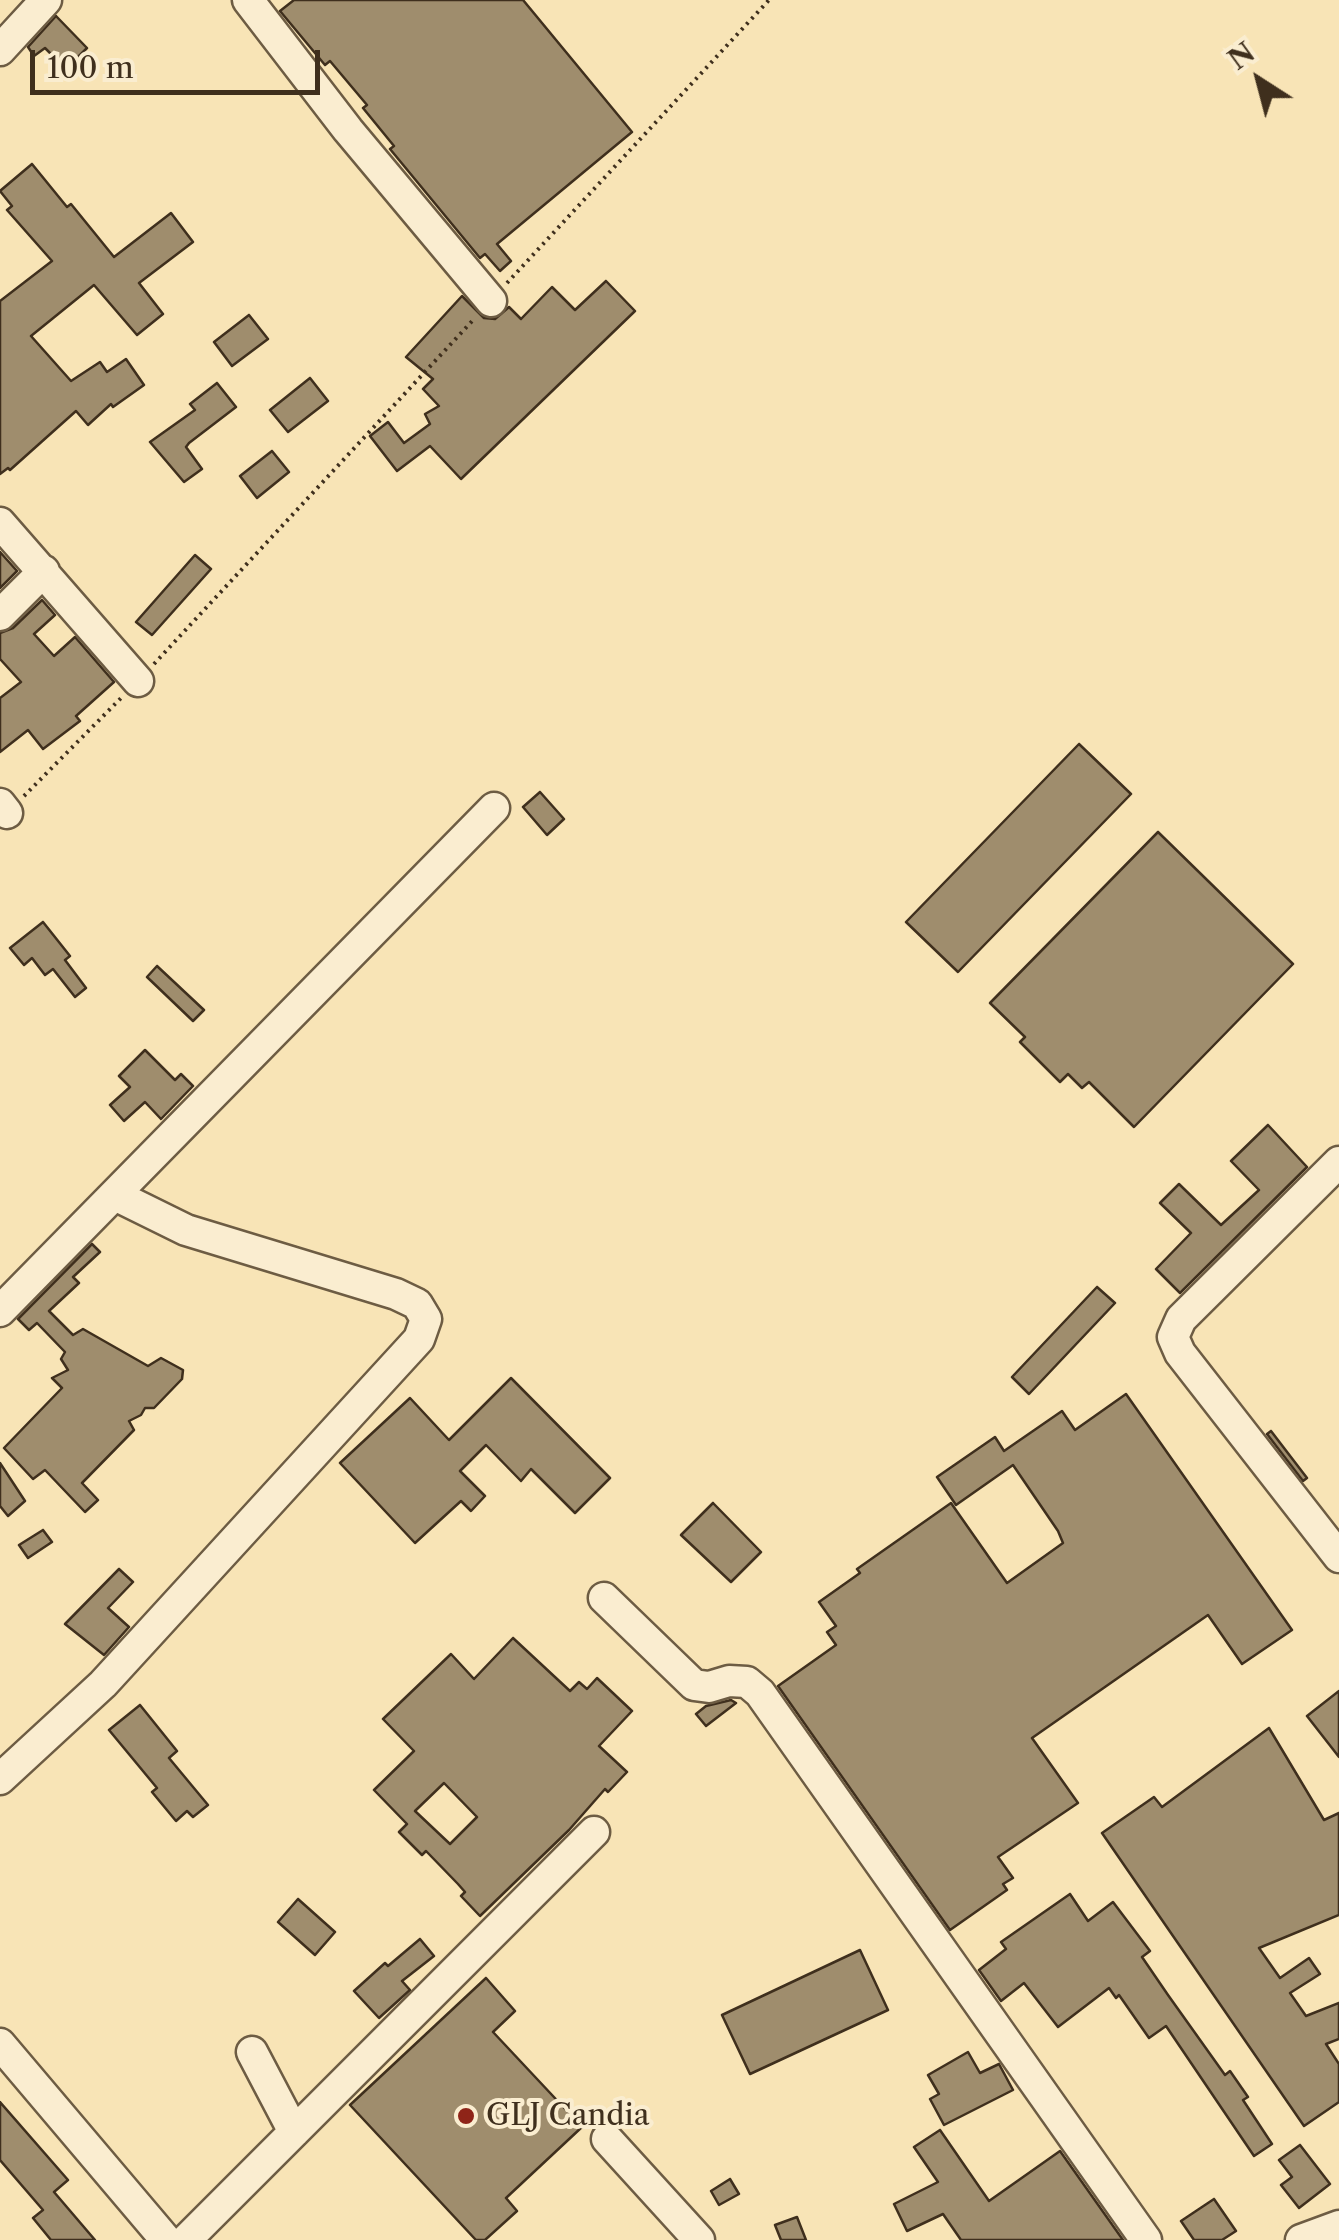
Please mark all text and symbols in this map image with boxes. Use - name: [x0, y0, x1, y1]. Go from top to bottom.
- scale bar: [35, 30, 325, 92]
- north arrow: [1209, 30, 1309, 130]
- text: N: [1222, 35, 1261, 77]
- text: 100 m: [47, 49, 134, 86]
- place label: GLJ Candia: [486, 2098, 650, 2134]
- marker: GLJ Candia: [455, 2105, 477, 2127]

